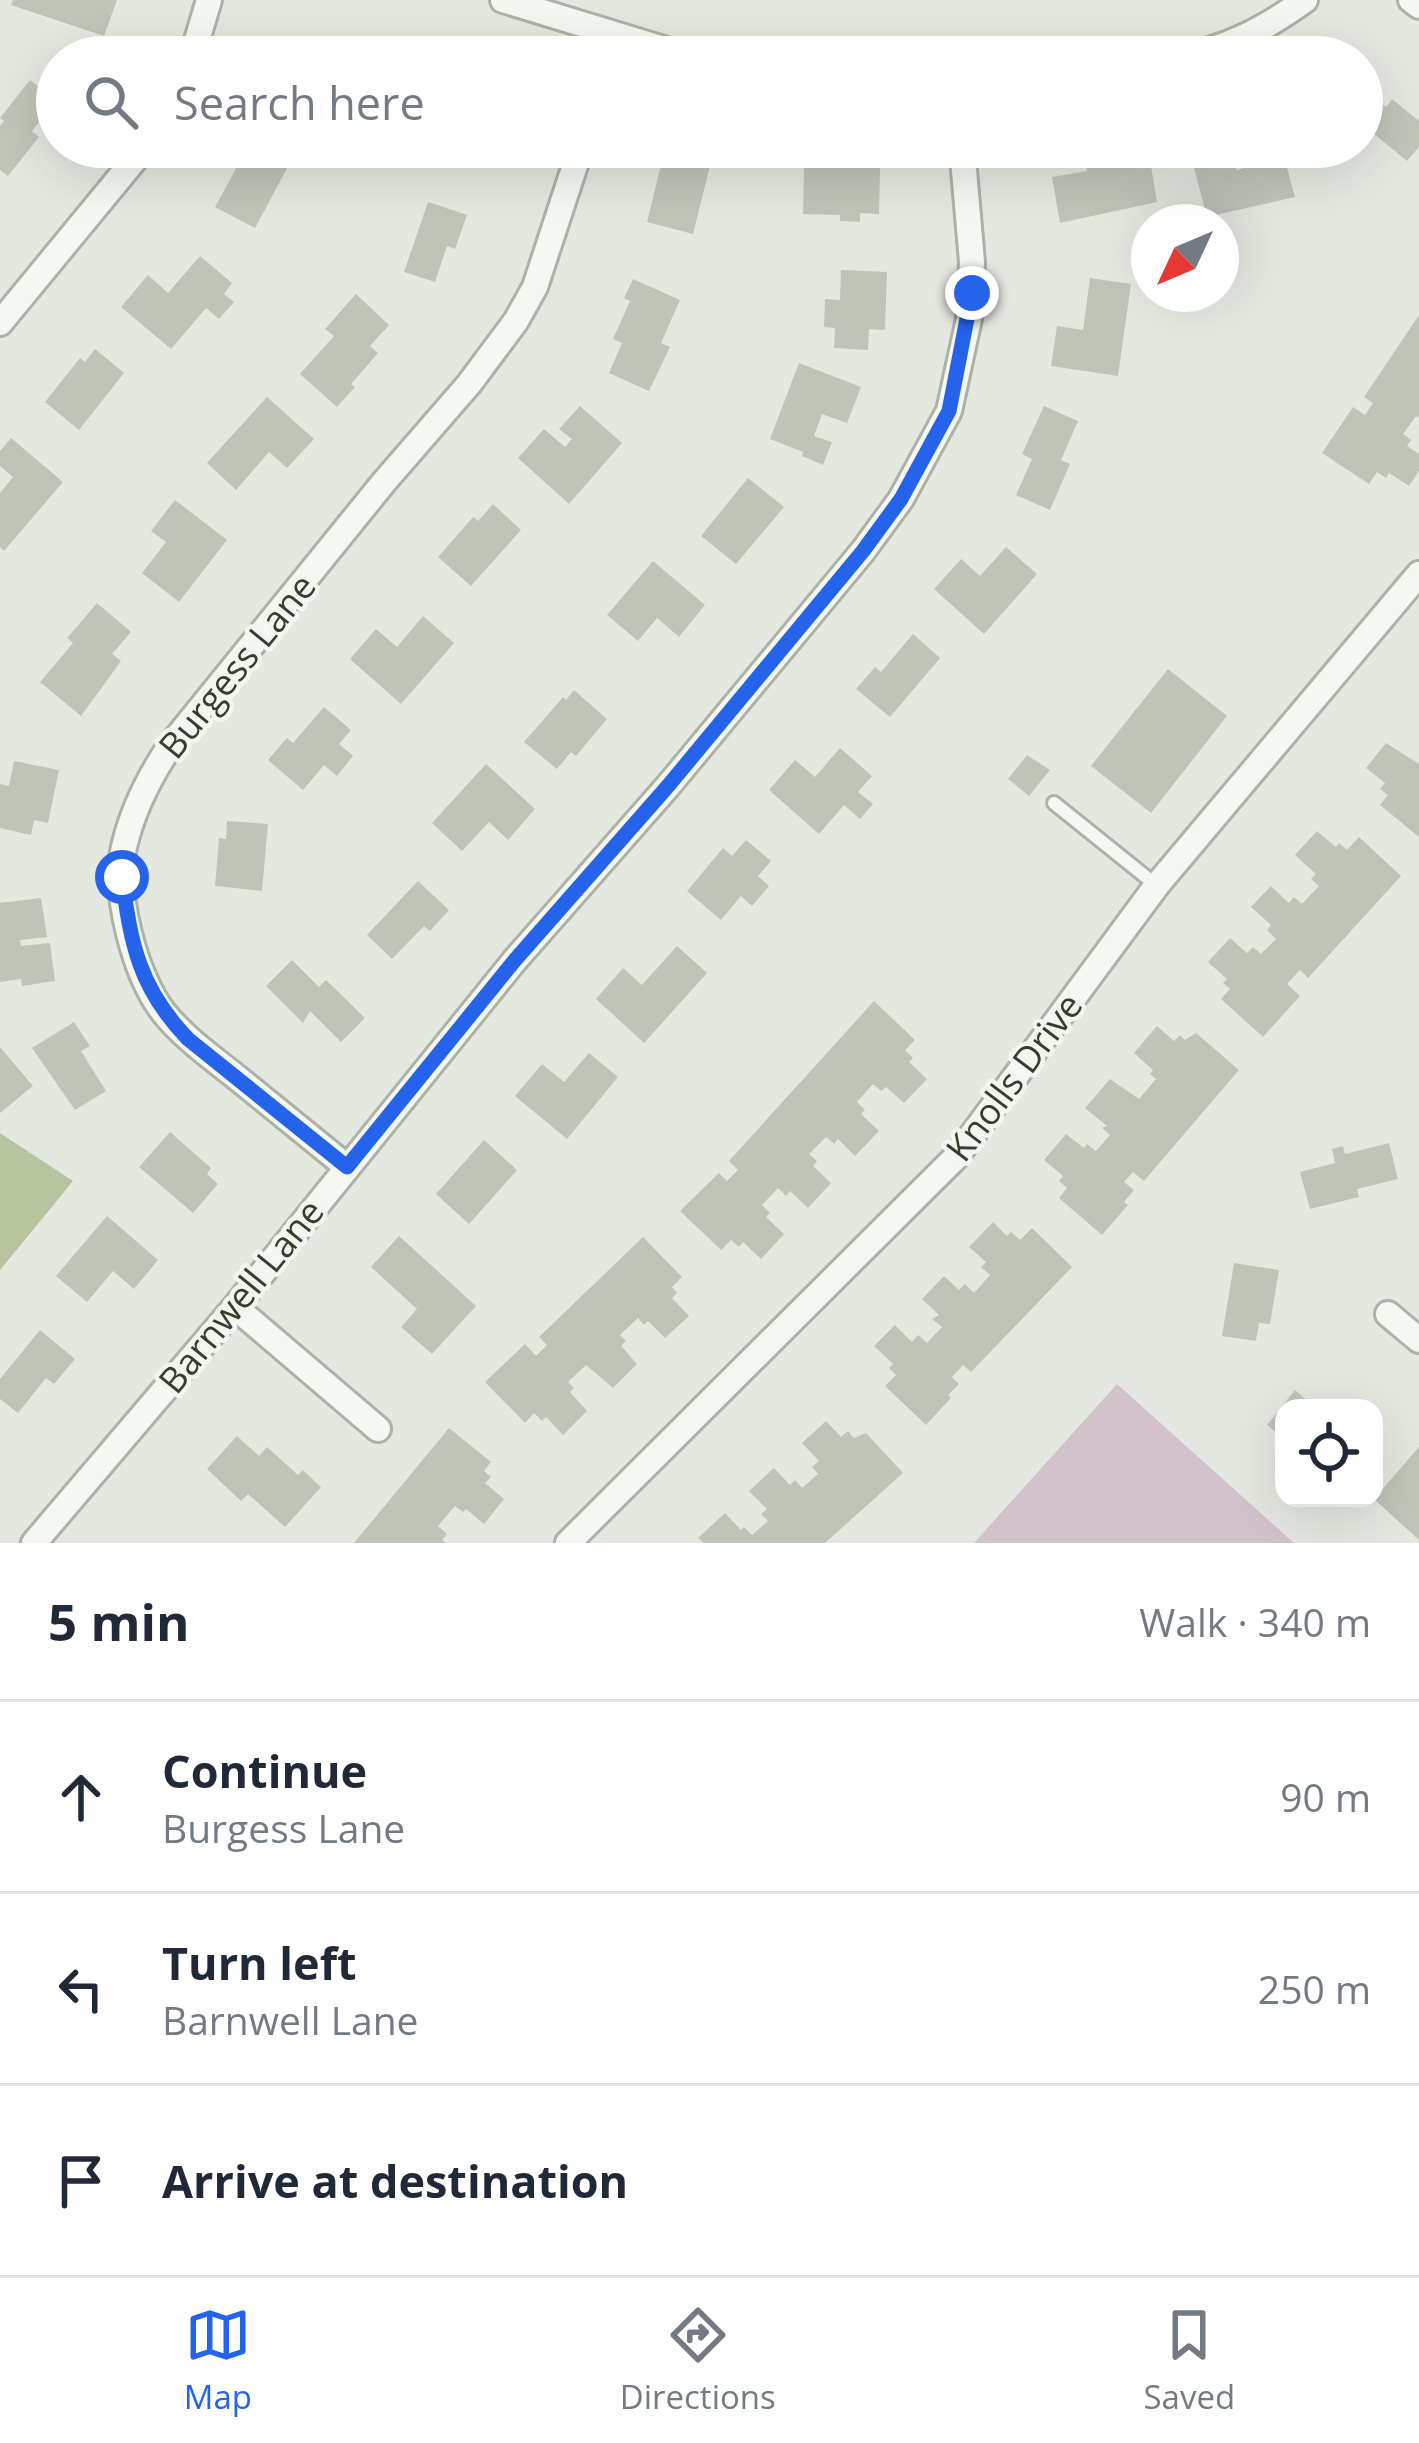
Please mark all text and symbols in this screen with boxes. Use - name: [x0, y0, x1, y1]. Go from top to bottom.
- search box: [36, 36, 1383, 168]
- icon: search: [78, 69, 144, 135]
- text: Search here: [174, 72, 425, 133]
- north arrow: [1131, 204, 1239, 312]
- route end: [945, 266, 999, 320]
- street label: Burgess Lane: [147, 563, 326, 768]
- route start: [95, 850, 149, 904]
- street label: Knolls Drive: [934, 983, 1093, 1171]
- street label: Barnwell Lane: [147, 1188, 334, 1403]
- map controls: [1275, 1399, 1383, 1507]
- button: locate: [1275, 1399, 1383, 1507]
- text: 5 min: [48, 1586, 190, 1656]
- text: Walk · 340 m: [1139, 1595, 1371, 1648]
- text: Continue: [162, 1740, 367, 1801]
- icon: ahead: [48, 1764, 114, 1830]
- text: 90 m: [1280, 1770, 1371, 1823]
- text: Burgess Lane: [162, 1801, 405, 1854]
- text: Turn left: [162, 1932, 357, 1993]
- icon: left: [48, 1956, 114, 2022]
- text: 250 m: [1258, 1962, 1371, 2015]
- text: Barnwell Lane: [162, 1993, 419, 2046]
- icon: arrive: [48, 2148, 114, 2214]
- text: Arrive at destination: [162, 2150, 628, 2211]
- tab: Map: [184, 2302, 252, 2419]
- tab: Directions: [620, 2302, 776, 2419]
- tab: Saved: [1143, 2302, 1235, 2419]

